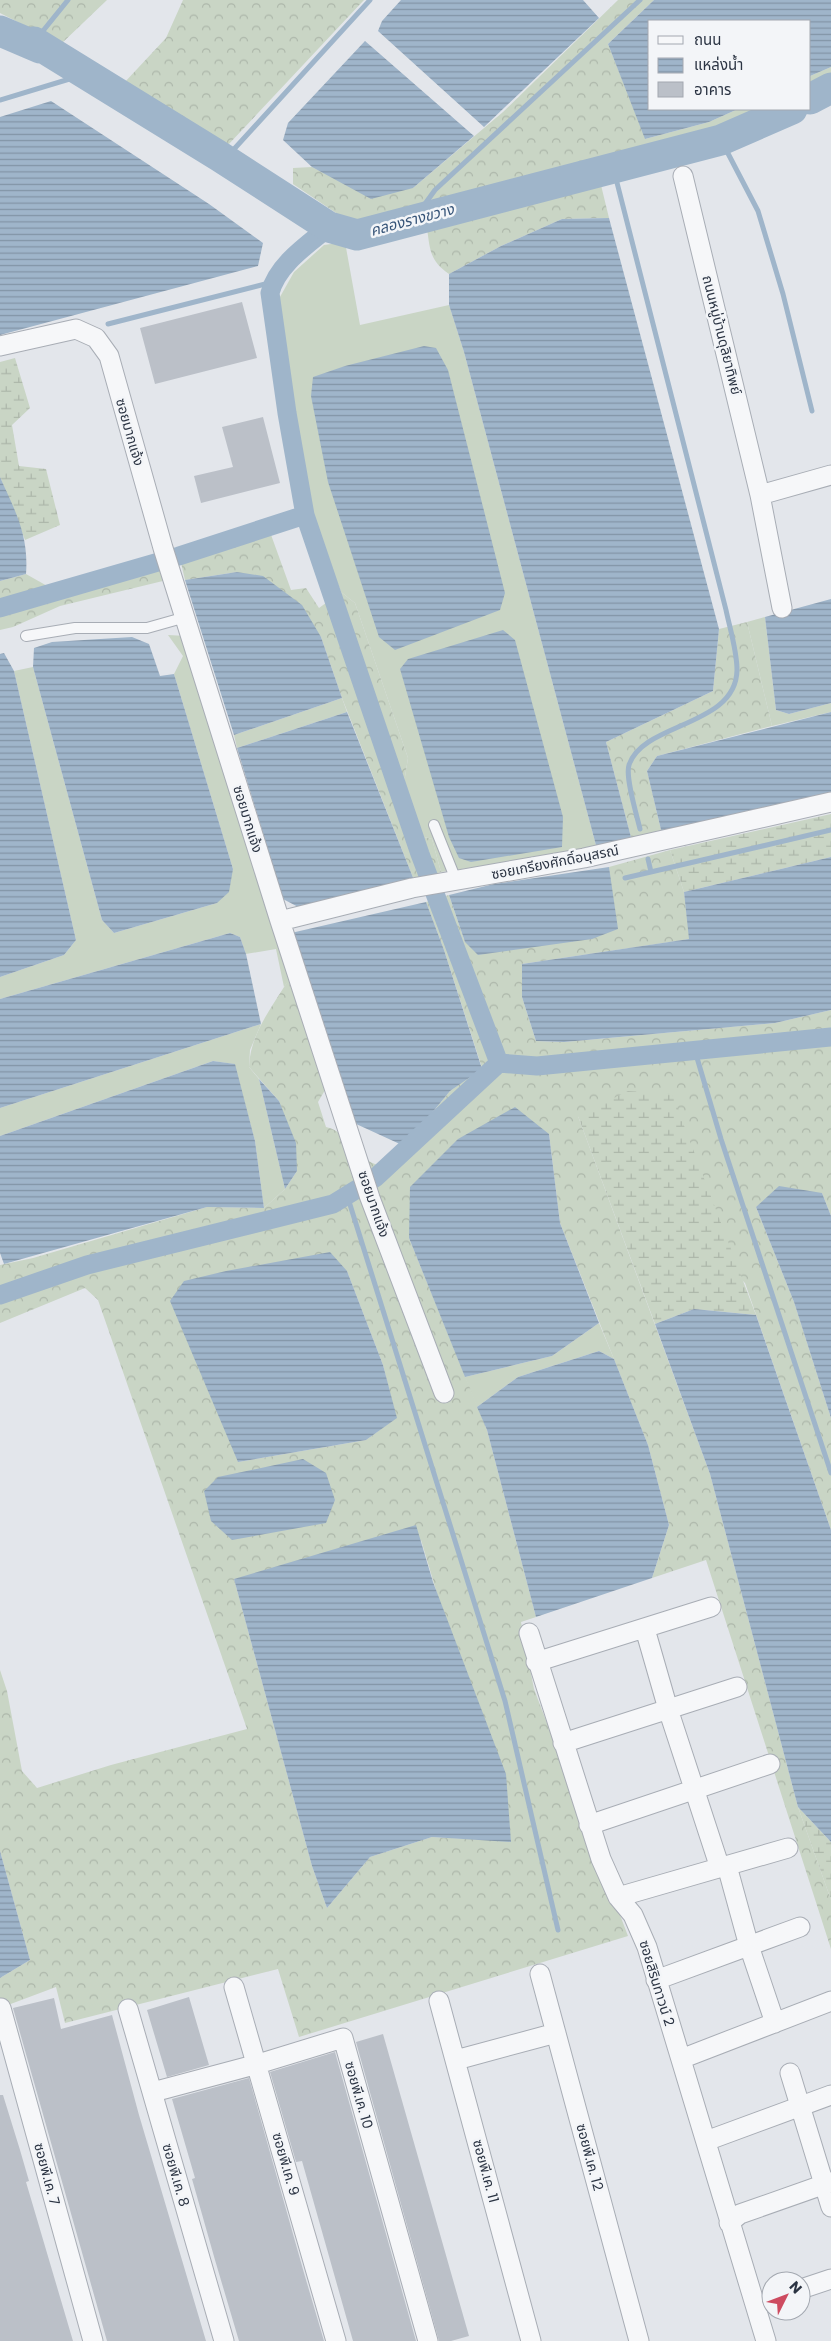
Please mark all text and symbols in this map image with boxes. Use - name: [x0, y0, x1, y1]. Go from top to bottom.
- legend: [648, 20, 811, 110]
- text: ถนน: [694, 29, 721, 50]
- text: แหล่งน้ำ: [694, 54, 743, 75]
- text: อาคาร: [694, 79, 731, 100]
- water label: คลองรางขวาง: [368, 198, 457, 241]
- street label: ถนนหมู่บ้านดุลิยาทิพย์: [698, 273, 747, 397]
- street label: ซอยมากแจ้ง: [111, 396, 149, 468]
- street label: ซอยมากแจ้ง: [228, 783, 268, 855]
- street label: ซอยเกรียงศักดิ์อนุสรณ์: [490, 840, 620, 884]
- street label: ซอยมากแจ้ง: [353, 1168, 395, 1240]
- street label: ซอยสิรินทาวน์ 2: [634, 1938, 680, 2028]
- street label: ซอยพี.เค. 10: [340, 2059, 378, 2131]
- street label: ซอยพี.เค. 12: [571, 2121, 609, 2193]
- street label: ซอยพี.เค. 9: [267, 2130, 305, 2198]
- street label: ซอยพี.เค. 11: [468, 2137, 504, 2205]
- street label: ซอยพี.เค. 7: [29, 2141, 65, 2208]
- street label: ซอยพี.เค. 8: [157, 2141, 195, 2209]
- north arrow: [761, 2271, 811, 2321]
- text: N: [785, 2277, 807, 2298]

